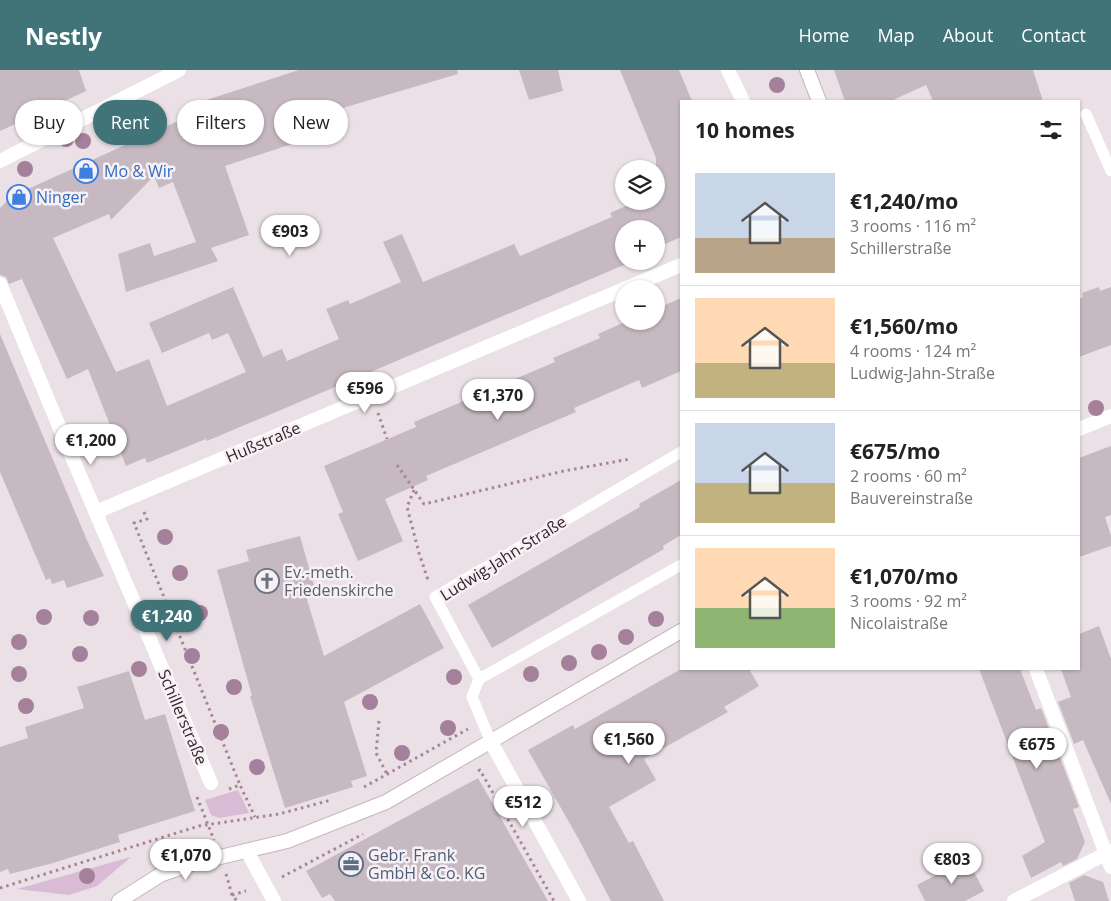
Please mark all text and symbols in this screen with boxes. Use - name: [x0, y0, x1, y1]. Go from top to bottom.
- text: Nestly: [25, 19, 102, 52]
- text: Home: [799, 23, 849, 47]
- text: Map: [877, 23, 915, 47]
- text: About: [943, 23, 993, 47]
- text: Contact: [1021, 23, 1086, 47]
- chip: Buy: [15, 100, 83, 145]
- chip: Rent: [93, 100, 167, 145]
- chip: Filters: [177, 100, 264, 145]
- chip: New: [274, 100, 348, 145]
- text: 10 homes: [695, 116, 795, 144]
- icon: filters: [1037, 116, 1065, 144]
- shop icon: Mo & Wir: [73, 158, 99, 184]
- place label: Mo & Wir: [104, 160, 174, 182]
- map controls: [615, 160, 665, 330]
- button: layers: [615, 160, 665, 210]
- shop icon: Ninger: [6, 184, 32, 210]
- place label: Ninger: [36, 186, 87, 208]
- text: €1,240/mo: [850, 187, 958, 215]
- icon: home: [735, 193, 795, 253]
- pin: €903: [260, 214, 320, 257]
- text: 3 rooms · 116 m²: [850, 215, 976, 237]
- text: €903: [272, 220, 308, 242]
- button: +: [615, 220, 665, 270]
- text: Schillerstraße: [850, 237, 952, 259]
- button: −: [615, 280, 665, 330]
- text: €1,560/mo: [850, 312, 958, 340]
- icon: home: [735, 318, 795, 378]
- text: 4 rooms · 124 m²: [850, 340, 976, 362]
- text: Ludwig-Jahn-Straße: [850, 362, 995, 384]
- pin: €596: [335, 372, 395, 414]
- text: €596: [347, 377, 383, 399]
- pin: €1,370: [457, 378, 539, 421]
- text: €1,370: [473, 384, 523, 406]
- street label: Hußstraße: [222, 416, 304, 468]
- pin: €1,200: [50, 424, 132, 466]
- text: €1,200: [66, 429, 116, 451]
- text: €675/mo: [850, 437, 940, 465]
- icon: home: [735, 443, 795, 503]
- text: 2 rooms · 60 m²: [850, 465, 967, 487]
- text: Bauvereinstraße: [850, 487, 973, 509]
- street label: Ludwig-Jahn-Straße: [436, 510, 570, 606]
- place label: Ev.-meth. Friedenskirche: [284, 561, 393, 601]
- text: €1,070/mo: [850, 562, 958, 590]
- church icon: Ev.-meth. Friedenskirche: [254, 568, 280, 594]
- icon: home: [735, 568, 795, 628]
- text: 3 rooms · 92 m²: [850, 590, 967, 612]
- pin: €1,240: [126, 600, 208, 642]
- text: €1,240: [142, 605, 192, 627]
- text: Nicolaistraße: [850, 612, 948, 634]
- street label: Schillerstraße: [153, 666, 213, 768]
- pin: €1,560: [588, 722, 670, 765]
- text: €1,560: [604, 728, 654, 750]
- pin: €675: [1007, 728, 1067, 770]
- text: €675: [1019, 733, 1055, 755]
- pin: €512: [493, 786, 553, 828]
- text: €512: [505, 791, 541, 813]
- pin: €1,070: [145, 838, 227, 881]
- pin: €803: [922, 842, 982, 885]
- text: €1,070: [161, 844, 211, 866]
- place label: Gebr. Frank GmbH & Co. KG: [368, 844, 486, 884]
- text: €803: [934, 848, 970, 870]
- office icon: Gebr. Frank GmbH & Co. KG: [338, 851, 364, 877]

